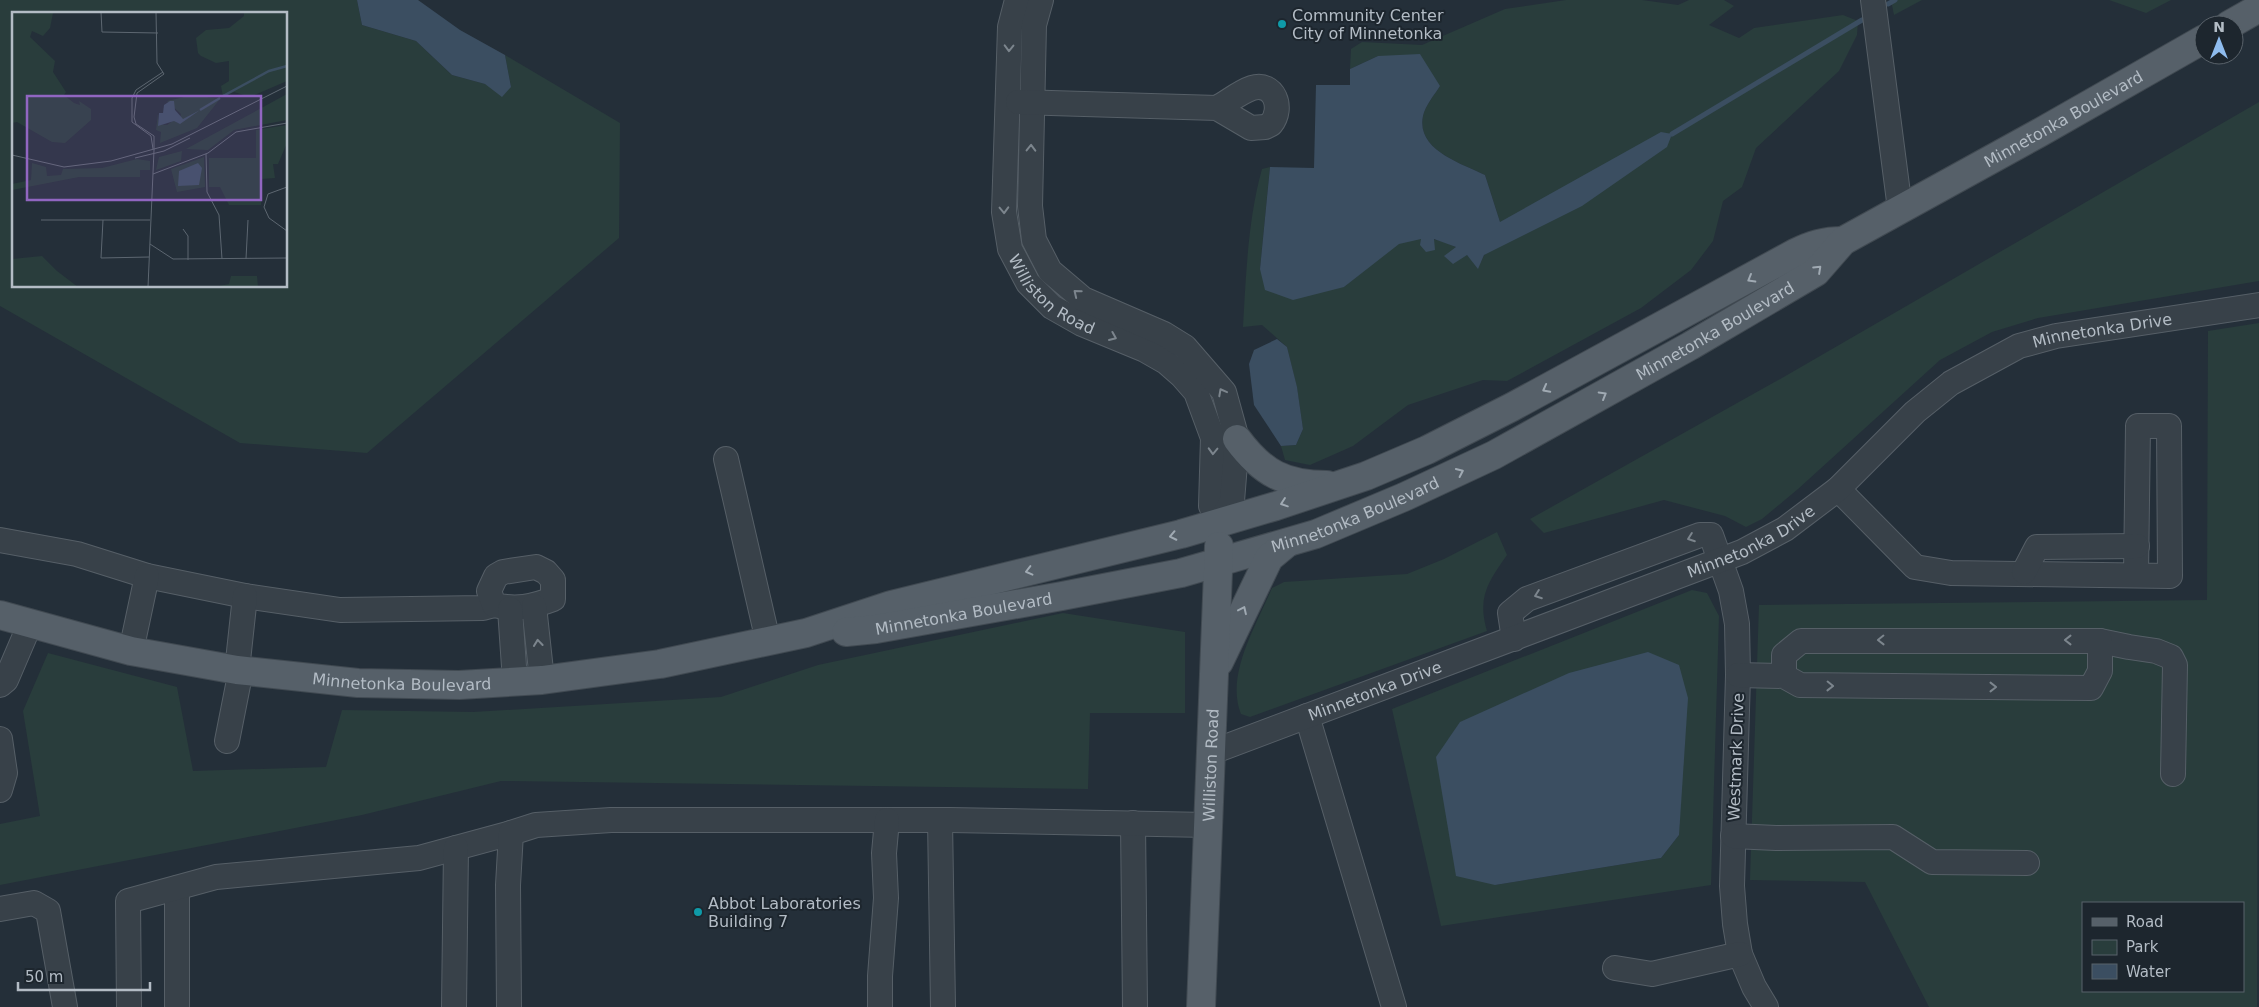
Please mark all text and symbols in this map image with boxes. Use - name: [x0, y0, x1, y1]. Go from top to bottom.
- place label: Community Center City of Minnetonka: [1292, 6, 1444, 43]
- inset map: [12, 12, 288, 288]
- north arrow: [2194, 15, 2244, 65]
- marker: Community Center City of Minnetonka: [1276, 18, 1288, 30]
- text: N: [2213, 19, 2225, 35]
- one-way arrow: [1004, 44, 1015, 52]
- street label: Minnetonka Boulevard: [1980, 66, 2146, 171]
- one-way arrow: [1026, 143, 1036, 151]
- one-way arrow: [999, 206, 1010, 214]
- street label: Williston Road: [1005, 251, 1098, 338]
- one-way arrow: [1813, 266, 1822, 275]
- one-way arrow: [1747, 272, 1756, 282]
- street label: Minnetonka Boulevard: [1632, 278, 1797, 384]
- one-way arrow: [1073, 290, 1082, 299]
- street label: Minnetonka Drive: [2030, 309, 2173, 351]
- one-way arrow: [1108, 331, 1117, 342]
- one-way arrow: [1542, 383, 1551, 393]
- one-way arrow: [1218, 389, 1228, 398]
- one-way arrow: [1597, 391, 1606, 401]
- one-way arrow: [1207, 447, 1218, 455]
- one-way arrow: [1455, 468, 1464, 478]
- street label: Minnetonka Boulevard: [1269, 473, 1442, 556]
- one-way arrow: [1280, 497, 1289, 507]
- street label: Minnetonka Drive: [1684, 501, 1818, 581]
- one-way arrow: [1169, 530, 1178, 541]
- one-way arrow: [1687, 532, 1695, 542]
- one-way arrow: [1024, 565, 1033, 576]
- street label: Minnetonka Boulevard: [873, 588, 1053, 639]
- one-way arrow: [1535, 589, 1543, 599]
- one-way arrow: [1237, 606, 1248, 615]
- one-way arrow: [1877, 635, 1884, 645]
- one-way arrow: [2064, 635, 2072, 646]
- one-way arrow: [533, 638, 544, 646]
- street label: Minnetonka Drive: [1305, 657, 1444, 724]
- street label: Minnetonka Boulevard: [311, 669, 492, 695]
- one-way arrow: [1826, 681, 1834, 691]
- one-way arrow: [1989, 682, 1997, 692]
- street label: Westmark Drive: [1724, 693, 1748, 821]
- street label: Williston Road: [1199, 708, 1222, 822]
- place label: Abbot Laboratories Building 7: [708, 894, 861, 931]
- legend: [2082, 902, 2244, 992]
- marker: Abbot Laboratories Building 7: [692, 906, 704, 918]
- text: Road: [2126, 913, 2164, 931]
- text: Park: [2126, 938, 2159, 956]
- scale bar: [18, 960, 150, 992]
- text: Water: [2126, 963, 2171, 981]
- text: 50 m: [25, 968, 63, 986]

